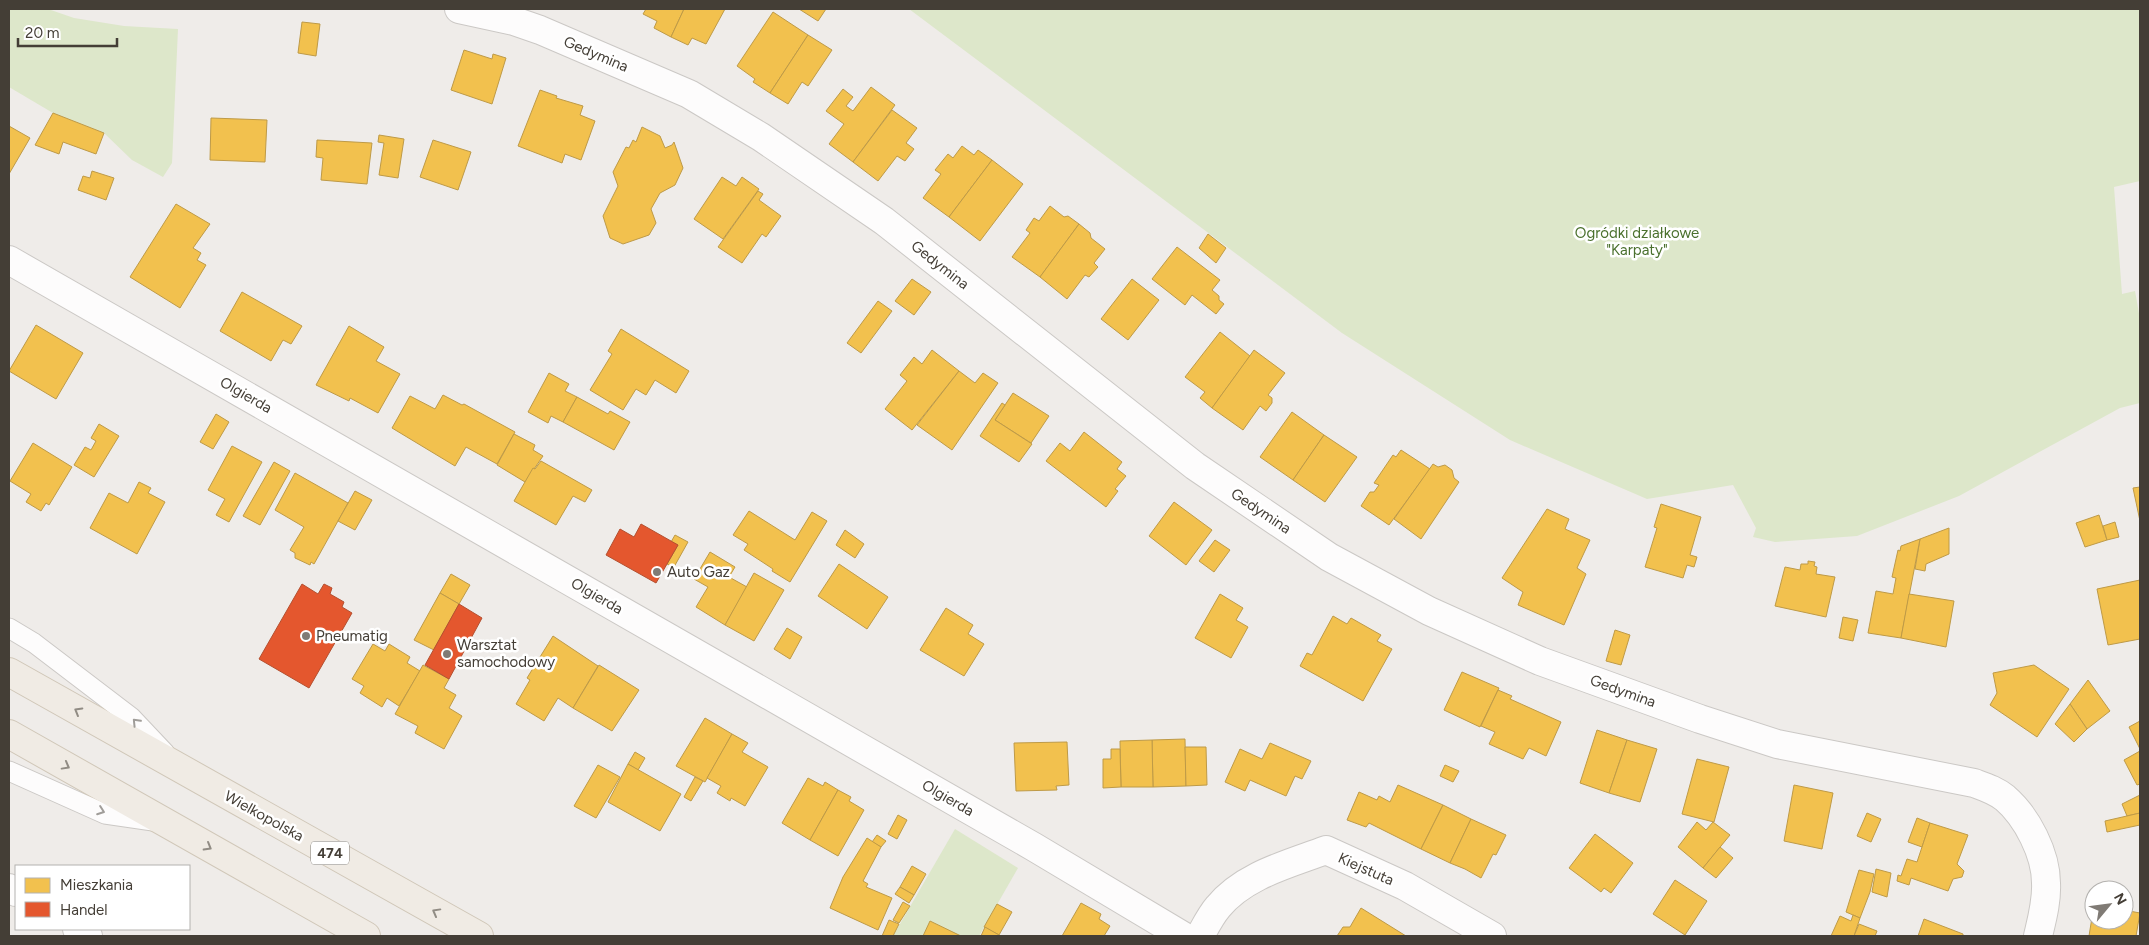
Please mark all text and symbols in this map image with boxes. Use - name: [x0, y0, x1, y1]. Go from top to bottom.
- scale bar: [18, 15, 116, 47]
- text: 20 m: [25, 24, 59, 42]
- street label: Gedymina: [561, 32, 631, 76]
- park label: Ogródki działkowe "Karpaty": [1575, 224, 1699, 259]
- street label: Gedymina: [907, 237, 973, 293]
- street label: Olgierda: [217, 373, 275, 417]
- street label: Gedymina: [1228, 484, 1294, 538]
- place label: Auto Gaz: [667, 563, 730, 581]
- marker: Auto Gaz: [651, 566, 663, 578]
- street label: Olgierda: [568, 574, 626, 618]
- place label: Pneumatig: [316, 627, 388, 645]
- marker: Pneumatig: [300, 630, 312, 642]
- place label: Warsztat samochodowy: [457, 636, 555, 671]
- marker: Warsztat samochodowy: [441, 648, 453, 660]
- street label: Gedymina: [1588, 671, 1658, 711]
- one-way arrow: [74, 708, 83, 718]
- one-way arrow: [132, 718, 141, 727]
- one-way arrow: [61, 760, 70, 770]
- street label: Olgierda: [919, 776, 977, 820]
- street label: Wielkopolska: [221, 787, 307, 845]
- one-way arrow: [97, 805, 105, 815]
- one-way arrow: [203, 840, 212, 850]
- road number: 474: [311, 841, 349, 864]
- street label: Kiejstuta: [1335, 849, 1397, 889]
- legend: [15, 865, 190, 930]
- text: Mieszkania: [60, 876, 133, 894]
- north arrow: [2084, 880, 2134, 930]
- text: N: [2110, 890, 2130, 908]
- text: Handel: [60, 901, 108, 919]
- one-way arrow: [433, 908, 442, 918]

